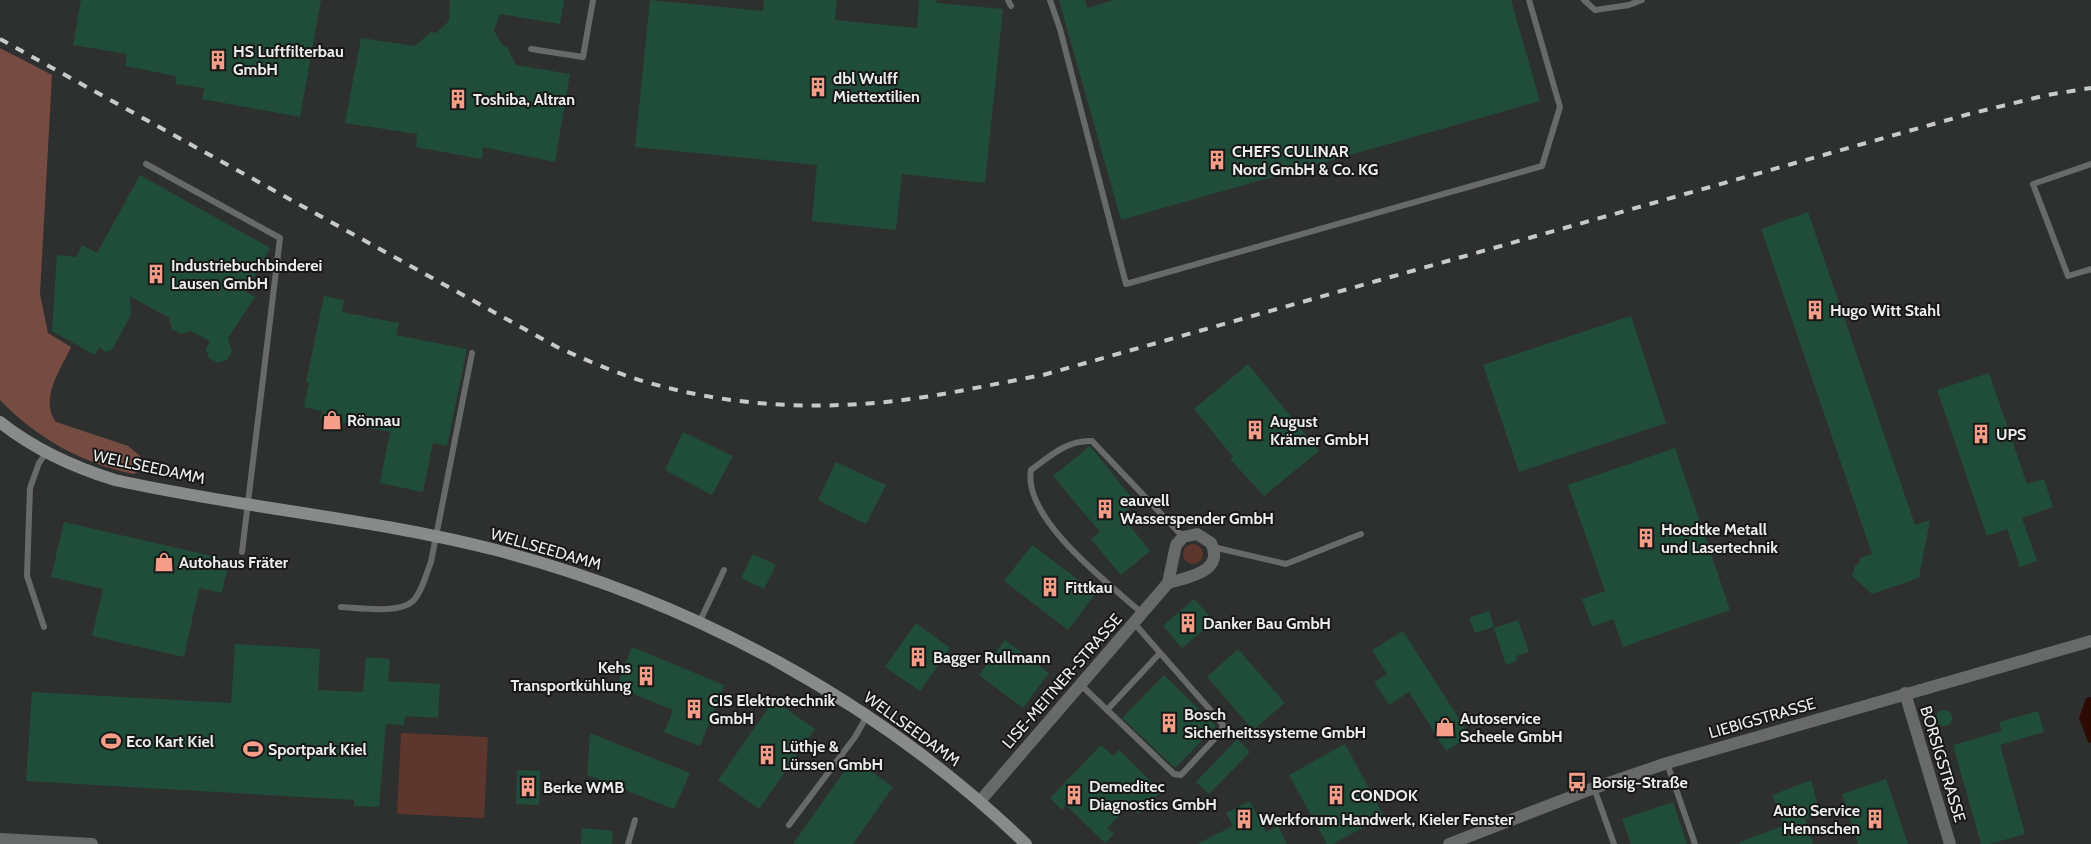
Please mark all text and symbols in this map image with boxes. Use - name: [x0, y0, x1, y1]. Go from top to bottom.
- place label: HS Luftfilterbau GmbH: [233, 42, 344, 79]
- building icon: HS Luftfilterbau GmbH: [207, 49, 229, 71]
- place label: dbl Wulff Miettextilien: [833, 69, 920, 106]
- building icon: dbl Wulff Miettextilien: [807, 76, 829, 98]
- building icon: Toshiba, Altran: [447, 88, 469, 110]
- place label: Toshiba, Altran: [473, 90, 575, 109]
- place label: CHEFS CULINAR Nord GmbH & Co. KG: [1232, 142, 1378, 179]
- building icon: CHEFS CULINAR Nord GmbH & Co. KG: [1206, 149, 1228, 171]
- place label: Industriebuchbinderei Lausen GmbH: [171, 256, 322, 293]
- building icon: Industriebuchbinderei Lausen GmbH: [145, 263, 167, 285]
- building icon: Hugo Witt Stahl: [1804, 299, 1826, 321]
- place label: Hugo Witt Stahl: [1830, 301, 1940, 320]
- shop icon: Rönnau: [321, 409, 343, 431]
- place label: Rönnau: [347, 411, 400, 430]
- place label: August Krämer GmbH: [1270, 412, 1369, 449]
- building icon: August Krämer GmbH: [1244, 419, 1266, 441]
- building icon: UPS: [1970, 423, 1992, 445]
- place label: UPS: [1996, 425, 2026, 444]
- street label: WELLSEEDAMM: [91, 446, 207, 488]
- place label: eauvell Wasserspender GmbH: [1120, 491, 1274, 528]
- building icon: eauvell Wasserspender GmbH: [1094, 498, 1116, 520]
- place label: Hoedtke Metall und Lasertechnik: [1661, 520, 1778, 557]
- street label: WELLSEEDAMM: [488, 524, 604, 574]
- building icon: Hoedtke Metall und Lasertechnik: [1635, 527, 1657, 549]
- shop icon: Autohaus Fräter: [153, 551, 175, 573]
- place label: Autohaus Fräter: [179, 553, 289, 572]
- building icon: Fittkau: [1039, 576, 1061, 598]
- place label: Fittkau: [1065, 578, 1113, 597]
- street label: LISE-MEITNER-STRASSE: [998, 610, 1126, 752]
- building icon: Danker Bau GmbH: [1177, 612, 1199, 634]
- place label: Danker Bau GmbH: [1203, 614, 1331, 633]
- building icon: Bagger Rullmann: [907, 646, 929, 668]
- place label: Bagger Rullmann: [933, 648, 1051, 667]
- place label: Kehs Transportkühlung: [510, 658, 631, 695]
- building icon: Kehs Transportkühlung: [635, 665, 657, 687]
- street label: WELLSEEDAMM: [860, 688, 964, 770]
- place label: CIS Elektrotechnik GmbH: [709, 691, 836, 728]
- street label: LIEBIGSTRASSE: [1706, 694, 1818, 742]
- building icon: CIS Elektrotechnik GmbH: [683, 698, 705, 720]
- street label: BORSIGSTRASSE: [1916, 704, 1970, 825]
- place label: Bosch Sicherheitssysteme GmbH: [1184, 705, 1366, 742]
- place label: Autoservice Scheele GmbH: [1460, 709, 1563, 746]
- building icon: Bosch Sicherheitssysteme GmbH: [1158, 712, 1180, 734]
- shop icon: Autoservice Scheele GmbH: [1434, 716, 1456, 738]
- sports icon: Eco Kart Kiel: [100, 730, 122, 752]
- place label: Eco Kart Kiel: [126, 732, 214, 751]
- place label: Lüthje & Lürssen GmbH: [782, 737, 883, 774]
- sports icon: Sportpark Kiel: [242, 738, 264, 760]
- place label: Sportpark Kiel: [268, 740, 367, 759]
- building icon: Lüthje & Lürssen GmbH: [756, 744, 778, 766]
- bus stop icon: Borsig-Straße: [1566, 771, 1588, 793]
- place label: Borsig-Straße: [1592, 773, 1688, 792]
- building icon: Berke WMB: [517, 776, 539, 798]
- place label: Demeditec Diagnostics GmbH: [1089, 777, 1217, 814]
- place label: Berke WMB: [543, 778, 624, 797]
- building icon: Demeditec Diagnostics GmbH: [1063, 784, 1085, 806]
- building icon: CONDOK: [1325, 784, 1347, 806]
- place label: CONDOK: [1351, 786, 1418, 805]
- place label: Auto Service Hennschen: [1773, 801, 1860, 838]
- building icon: Werkforum Handwerk, Kieler Fenster: [1233, 808, 1255, 830]
- building icon: Auto Service Hennschen: [1864, 808, 1886, 830]
- place label: Werkforum Handwerk, Kieler Fenster: [1259, 810, 1514, 829]

